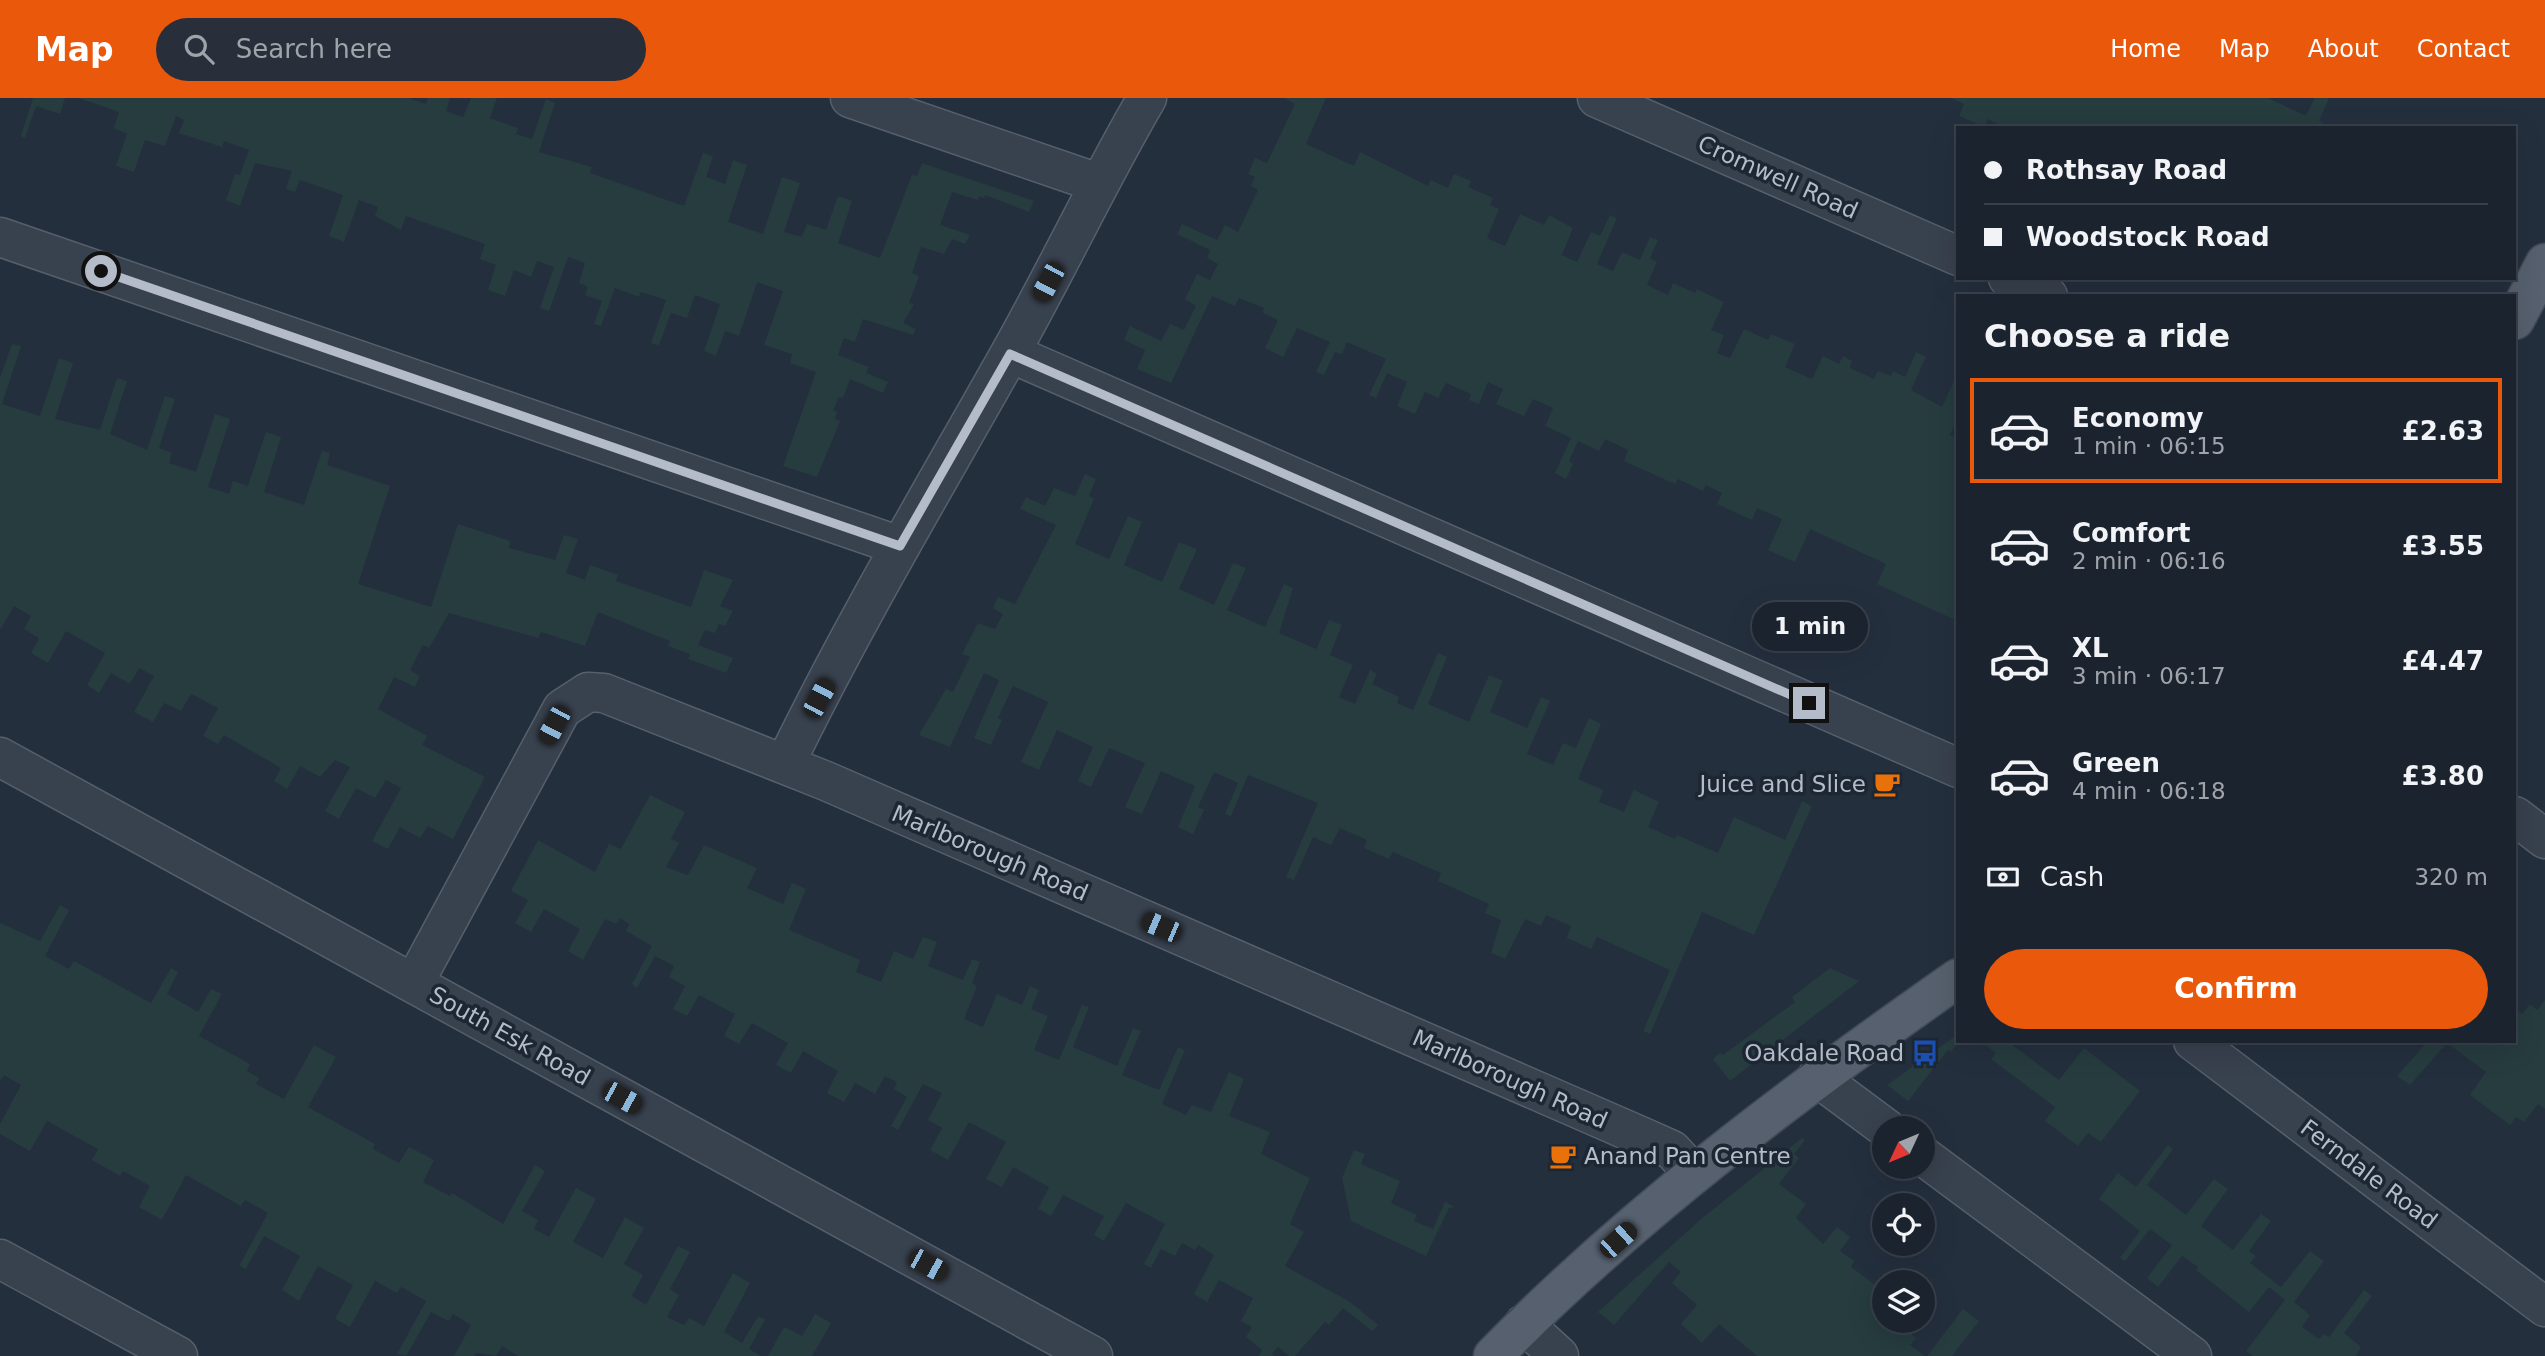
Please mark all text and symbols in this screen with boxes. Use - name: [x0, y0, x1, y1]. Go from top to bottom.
- search box: [156, 18, 646, 81]
- text: Map: [35, 30, 114, 69]
- icon: search: [180, 30, 218, 68]
- text: Search here: [236, 34, 392, 64]
- text: Home: [2110, 35, 2181, 63]
- text: Map: [2219, 35, 2270, 63]
- text: About: [2308, 35, 2379, 63]
- text: Contact: [2417, 35, 2510, 63]
- street label: Cromwell Road: [1694, 130, 1862, 224]
- text: Rothsay Road: [2026, 155, 2227, 185]
- text: Woodstock Road: [2026, 222, 2270, 252]
- route start: [85, 255, 117, 287]
- car: [1029, 259, 1068, 305]
- text: Choose a ride: [1984, 317, 2230, 355]
- icon: car: [1988, 399, 2051, 462]
- text: Economy: [2072, 403, 2203, 433]
- text: £2.63: [2402, 416, 2484, 446]
- text: 1 min · 06:15: [2072, 433, 2226, 459]
- icon: car: [1988, 514, 2051, 577]
- text: Comfort: [2072, 518, 2190, 548]
- text: £3.55: [2402, 531, 2484, 561]
- text: 2 min · 06:16: [2072, 548, 2226, 574]
- callout: 1 min: [1751, 602, 1867, 650]
- text: 1 min: [1774, 613, 1846, 639]
- icon: car: [1988, 629, 2051, 692]
- text: XL: [2072, 633, 2109, 663]
- text: £4.47: [2402, 646, 2484, 676]
- text: 3 min · 06:17: [2072, 663, 2226, 689]
- car: [800, 675, 839, 721]
- route end: [1793, 687, 1825, 719]
- car: [535, 702, 574, 748]
- icon: car: [1988, 744, 2051, 807]
- text: Green: [2072, 748, 2160, 778]
- text: £3.80: [2402, 761, 2484, 791]
- cafe icon: Juice and Slice: [1872, 769, 1902, 799]
- place label: Juice and Slice: [1697, 771, 1866, 797]
- text: 4 min · 06:18: [2072, 778, 2226, 804]
- street label: Marlborough Road: [888, 800, 1092, 906]
- icon: cash: [1984, 858, 2022, 896]
- text: Cash: [2040, 862, 2104, 892]
- text: 320 m: [2414, 864, 2488, 890]
- car: [1138, 909, 1185, 945]
- button: Confirm: [1984, 949, 2488, 1029]
- street label: South Esk Road: [425, 981, 595, 1091]
- street label: Marlborough Road: [1409, 1024, 1611, 1134]
- bus stop icon: Oakdale Road: [1910, 1038, 1940, 1068]
- place label: Oakdale Road: [1744, 1040, 1904, 1066]
- car: [599, 1079, 646, 1117]
- street label: Ferndale Road: [2296, 1114, 2442, 1234]
- north arrow: [1872, 1116, 1936, 1180]
- map controls: [1872, 1116, 1935, 1333]
- cafe icon: Anand Pan Centre: [1548, 1141, 1578, 1171]
- place label: Anand Pan Centre: [1584, 1143, 1791, 1169]
- button: locate: [1872, 1193, 1935, 1256]
- car: [1596, 1218, 1641, 1262]
- car: [905, 1246, 952, 1284]
- button: layers: [1872, 1270, 1935, 1333]

